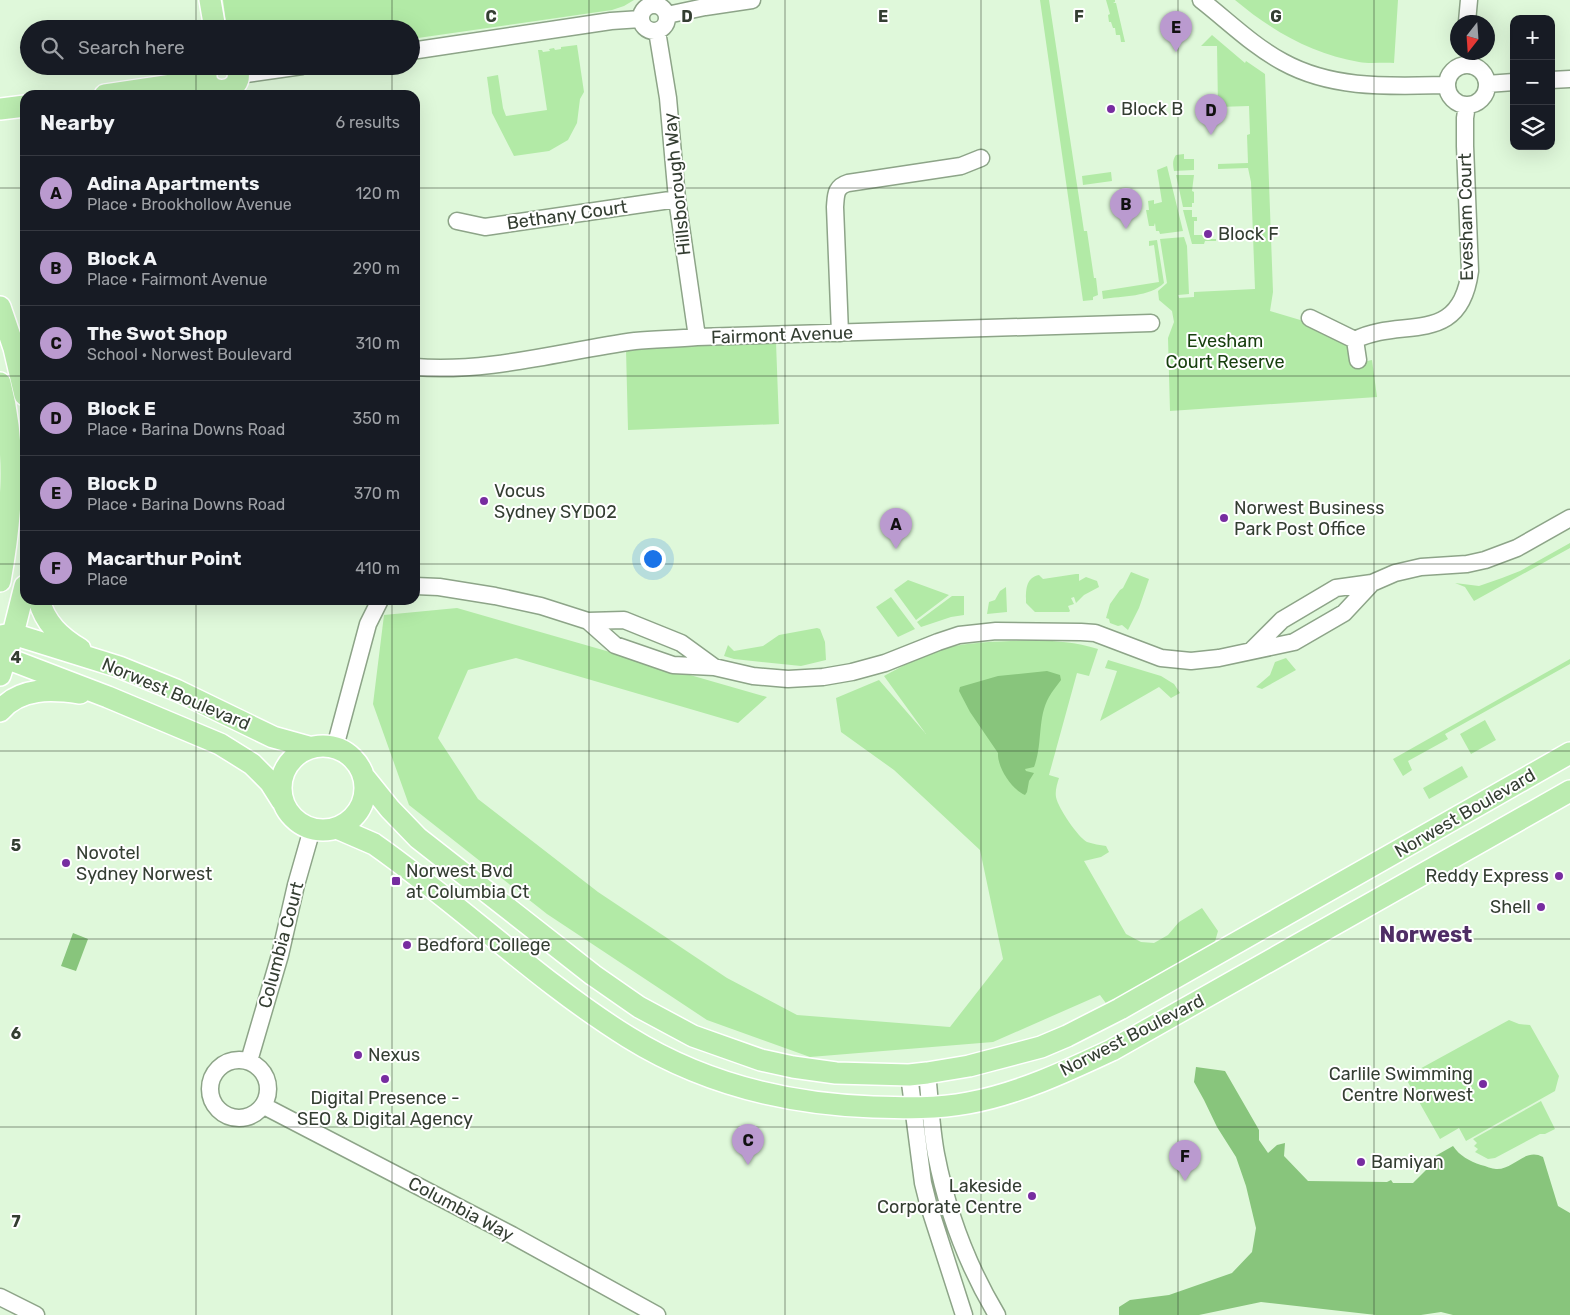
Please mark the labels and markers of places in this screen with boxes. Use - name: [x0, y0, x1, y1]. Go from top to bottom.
- pin: E: [1160, 11, 1192, 52]
- pin: D: [1195, 94, 1227, 135]
- place label: Block B: [1121, 98, 1183, 120]
- marker: Block B: [1105, 103, 1117, 115]
- pin: B: [1110, 188, 1142, 229]
- place label: Block F: [1218, 223, 1279, 245]
- marker: Block F: [1202, 228, 1214, 240]
- place label: Vocus Sydney SYD02: [494, 480, 617, 523]
- marker: Vocus Sydney SYD02: [478, 495, 490, 507]
- place label: Norwest Business Park Post Office: [1234, 497, 1384, 540]
- pin: A: [880, 508, 912, 549]
- marker: Norwest Business Park Post Office: [1218, 512, 1230, 524]
- place label: Novotel Sydney Norwest: [76, 842, 212, 885]
- marker: Novotel Sydney Norwest: [60, 857, 72, 869]
- place label: Norwest Bvd at Columbia Ct: [406, 860, 529, 903]
- place label: Reddy Express: [1426, 865, 1549, 887]
- marker: Reddy Express: [1553, 870, 1565, 882]
- marker: Norwest Bvd at Columbia Ct: [390, 875, 402, 887]
- place label: Shell: [1490, 896, 1531, 918]
- marker: Shell: [1535, 901, 1547, 913]
- place label: Bedford College: [417, 934, 551, 956]
- marker: Bedford College: [401, 939, 413, 951]
- place label: Nexus: [368, 1044, 420, 1066]
- marker: Nexus: [352, 1049, 364, 1061]
- place label: Carlile Swimming Centre Norwest: [1329, 1063, 1473, 1106]
- marker: Digital Presence - SEO & Digital Agency: [379, 1073, 391, 1085]
- marker: Carlile Swimming Centre Norwest: [1477, 1078, 1489, 1090]
- place label: Digital Presence - SEO & Digital Agency: [297, 1087, 473, 1130]
- pin: C: [732, 1124, 764, 1165]
- pin: F: [1169, 1140, 1201, 1181]
- place label: Bamiyan: [1371, 1151, 1444, 1173]
- marker: Bamiyan: [1355, 1156, 1367, 1168]
- place label: Lakeside Corporate Centre: [877, 1175, 1022, 1218]
- marker: Lakeside Corporate Centre: [1026, 1190, 1038, 1202]

